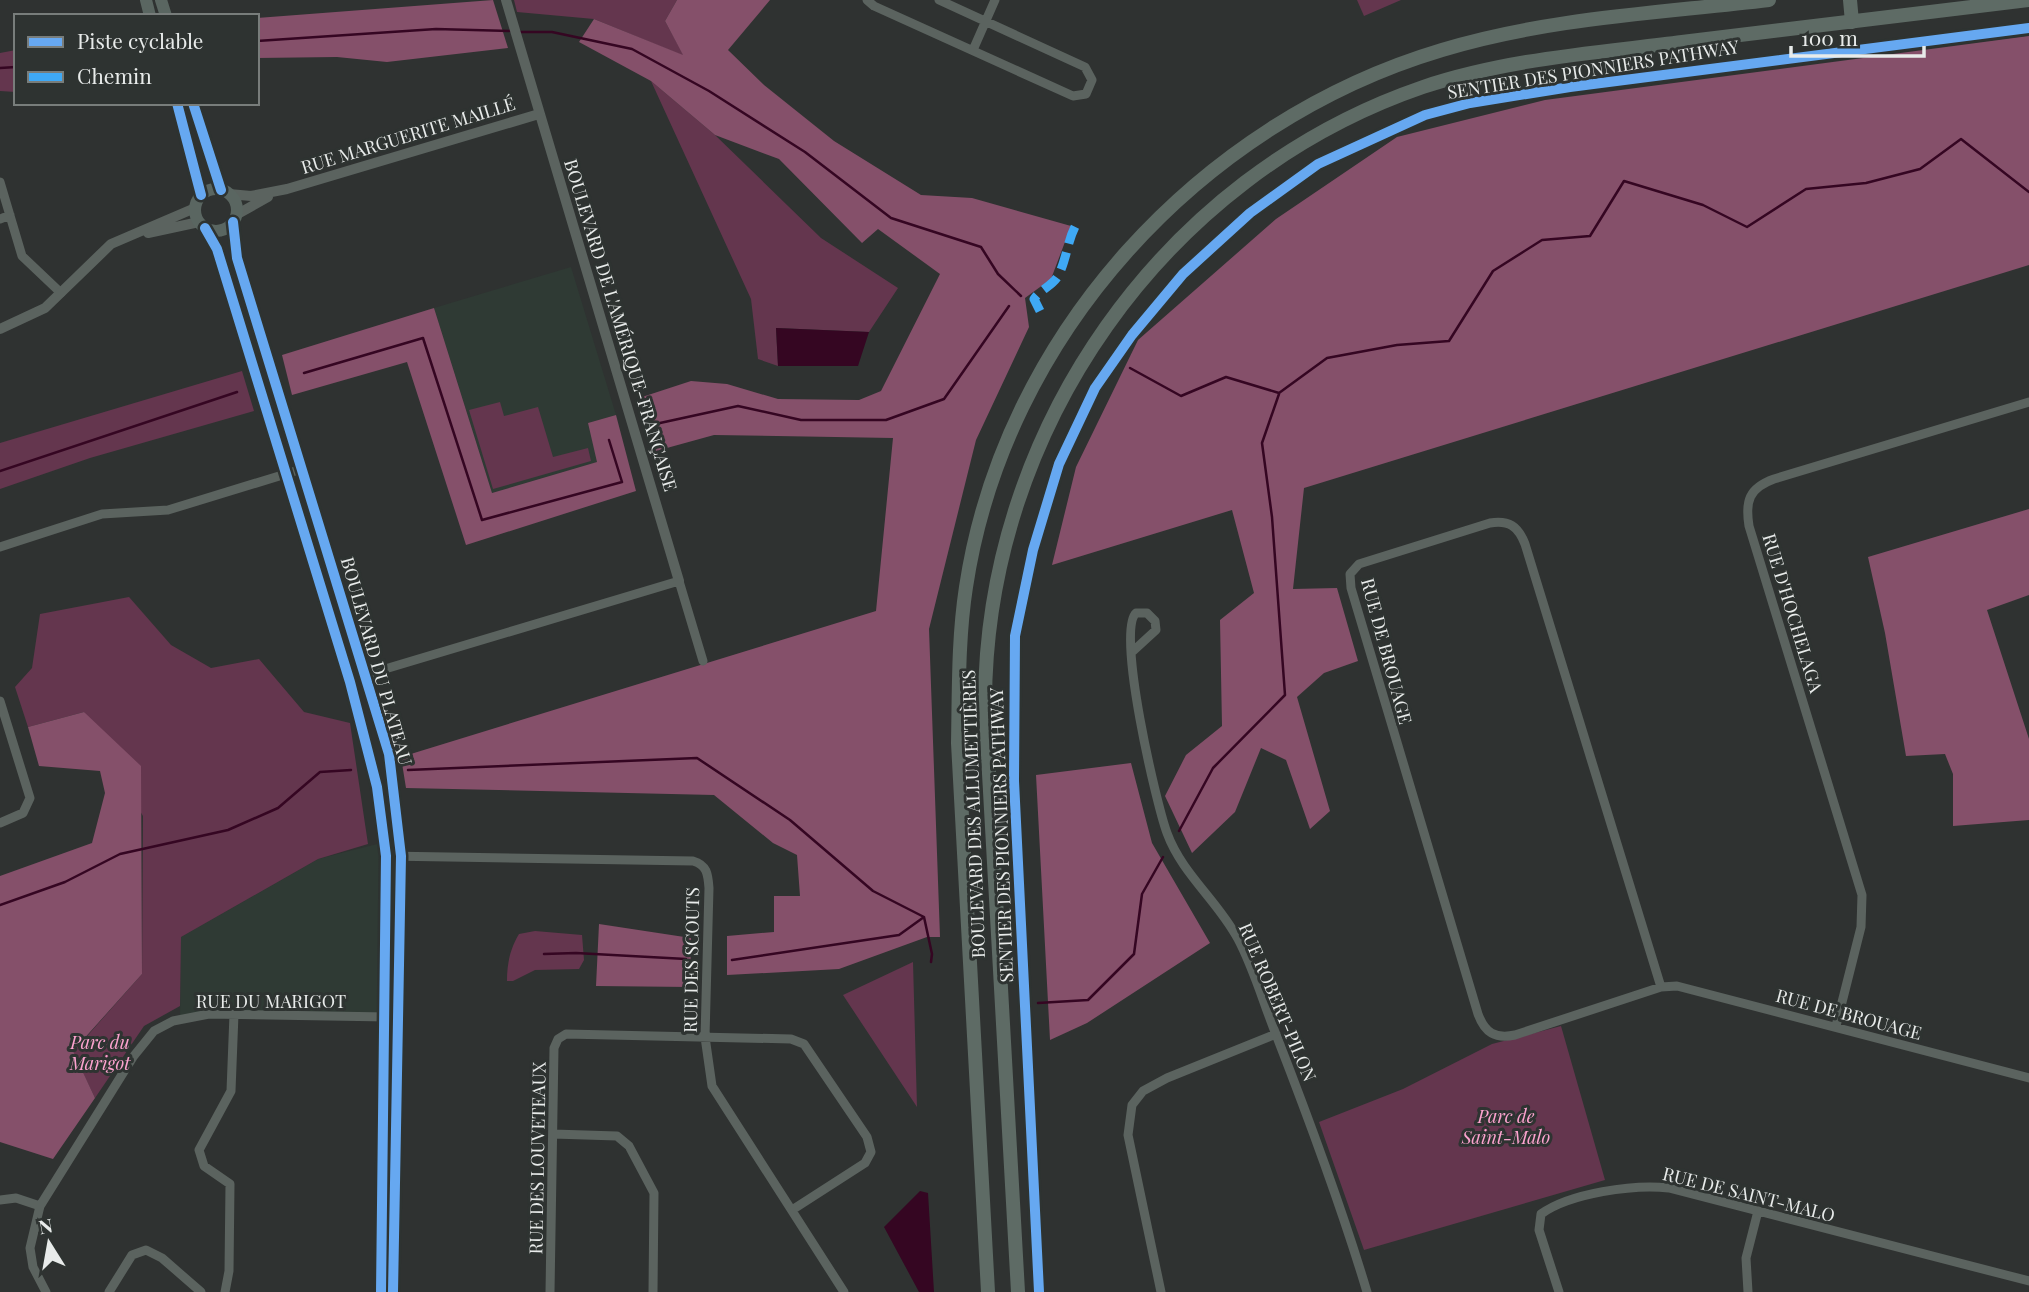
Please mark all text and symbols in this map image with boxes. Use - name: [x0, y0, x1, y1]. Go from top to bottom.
- legend: [14, 14, 259, 105]
- scale bar: [1791, 14, 1924, 58]
- text: 100 m: [1801, 23, 1858, 51]
- text: Piste cyclable: [77, 26, 203, 54]
- street label: SENTIER DES PIONNIERS PATHWAY: [1445, 34, 1741, 104]
- text: Chemin: [77, 61, 152, 89]
- street label: RUE MARGUERITE MAILLÉ: [298, 91, 518, 179]
- street label: BOULEVARD DE L'AMÉRIQUE-FRANÇAISE: [559, 156, 683, 494]
- street label: RUE D'HOCHELAGA: [1757, 530, 1829, 696]
- street label: BOULEVARD DU PLATEAU: [336, 554, 418, 768]
- street label: RUE DE BROUAGE: [1356, 575, 1418, 727]
- street label: BOULEVARD DES ALLUMETTIÈRES: [956, 669, 990, 959]
- street label: SENTIER DES PIONNIERS PATHWAY: [984, 687, 1018, 983]
- street label: RUE DES SCOUTS: [678, 887, 704, 1033]
- street label: RUE ROBERT-PILON: [1234, 919, 1322, 1085]
- street label: RUE DE BROUAGE: [1773, 983, 1925, 1045]
- street label: RUE DU MARIGOT: [196, 989, 346, 1013]
- park label: Parc du Marigot: [69, 1030, 131, 1075]
- street label: RUE DES LOUVETEAUX: [523, 1061, 551, 1255]
- park label: Parc de Saint-Malo: [1461, 1104, 1551, 1149]
- street label: RUE DE SAINT-MALO: [1660, 1161, 1838, 1227]
- north arrow: [14, 1208, 84, 1278]
- text: N: [36, 1211, 55, 1239]

